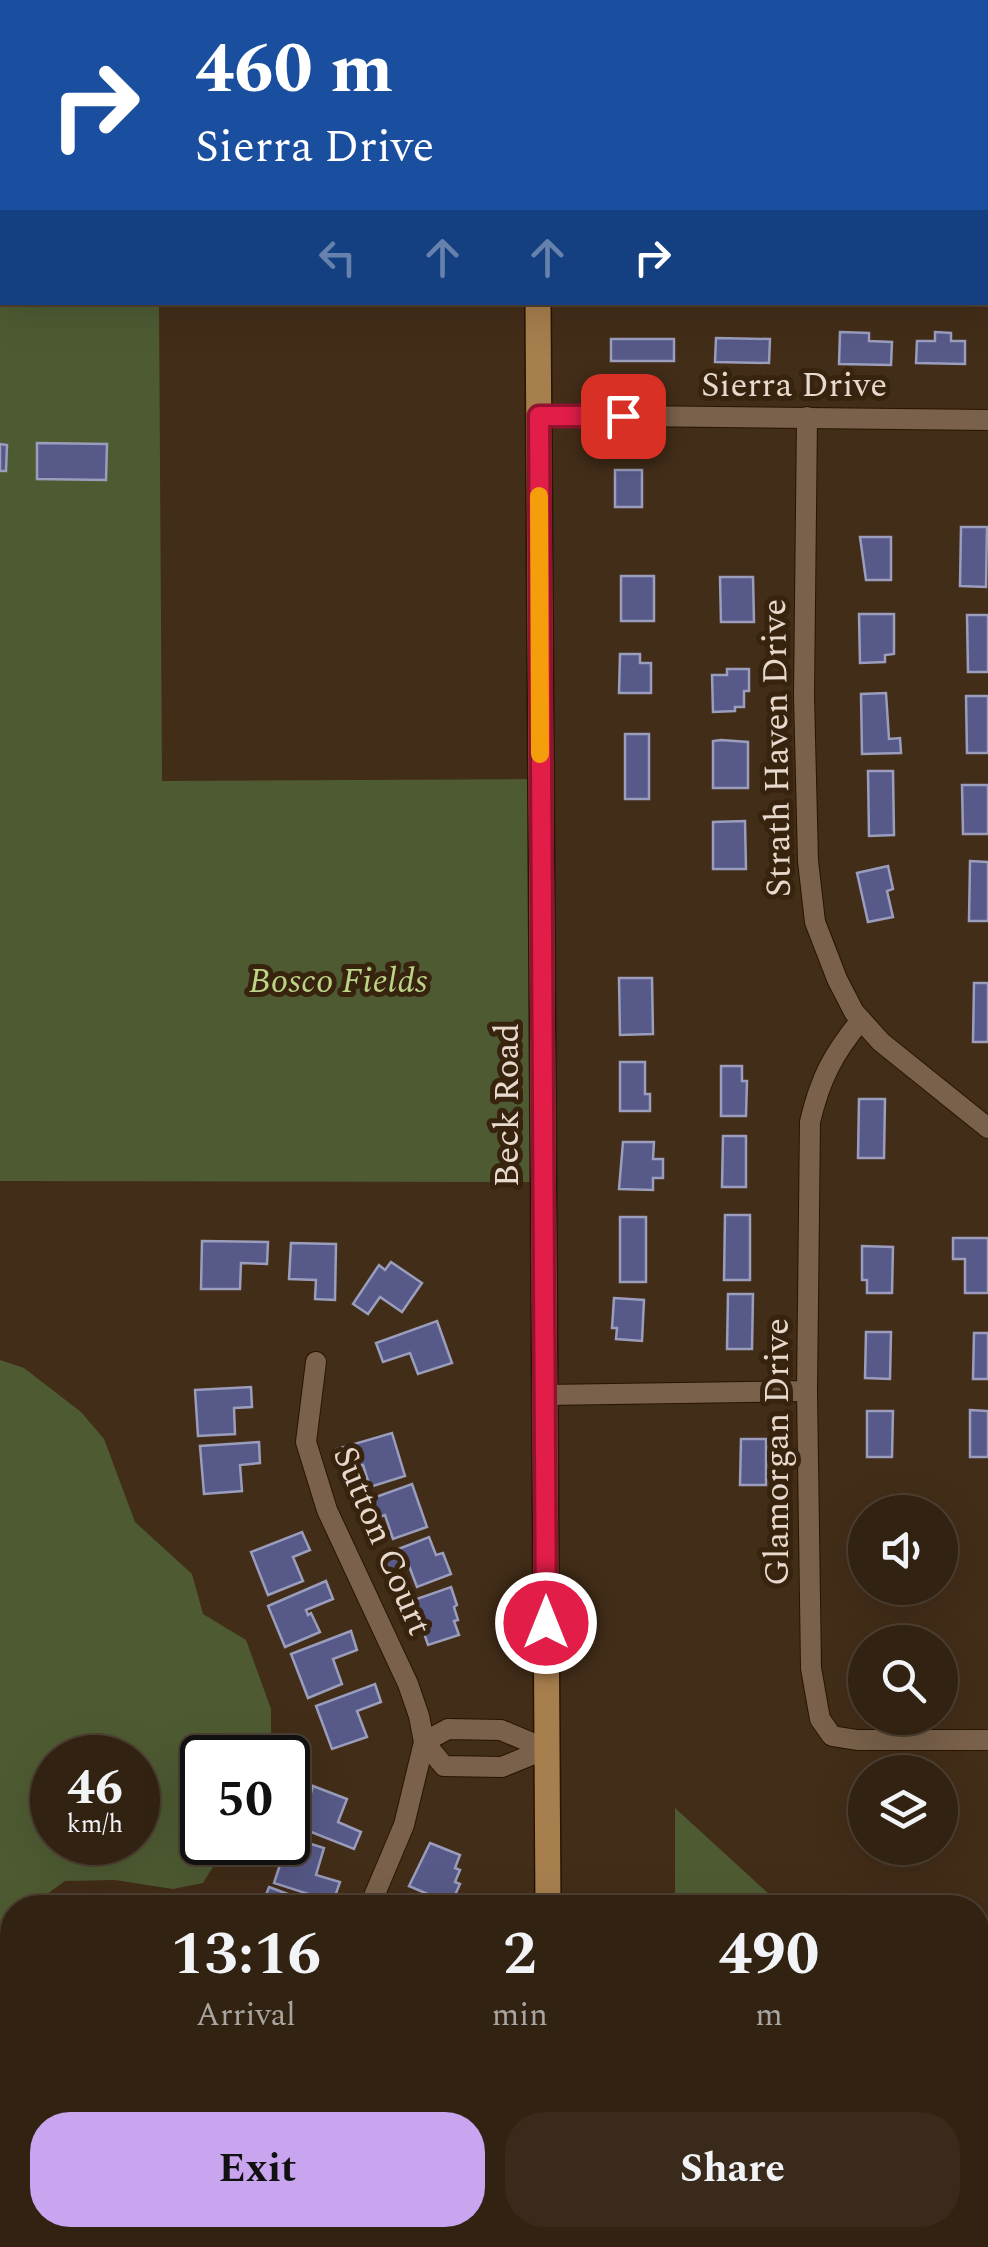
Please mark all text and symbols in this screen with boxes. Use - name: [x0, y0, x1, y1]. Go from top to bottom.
- text: 460 m: [195, 17, 393, 123]
- icon: right: [30, 40, 160, 170]
- text: Sierra Drive: [195, 113, 434, 182]
- icon: left: [310, 230, 365, 285]
- icon: ahead: [415, 230, 470, 285]
- icon: ahead: [520, 230, 575, 285]
- icon: right: [625, 230, 680, 285]
- street label: Sierra Drive: [701, 359, 887, 412]
- pin: [581, 374, 666, 459]
- icon: arrive: [596, 389, 651, 444]
- street label: Strath Haven Drive: [748, 598, 806, 898]
- park label: Bosco Fields: [249, 955, 427, 1008]
- street label: Beck Road: [481, 1023, 534, 1187]
- street label: Glamorgan Drive: [751, 1318, 804, 1586]
- street label: Sutton Court: [318, 1438, 446, 1644]
- map controls: [848, 1495, 958, 1865]
- button: sound: [848, 1495, 958, 1605]
- position arrow: [494, 1571, 598, 1675]
- button: search: [848, 1625, 958, 1735]
- speed limit sign: 50: [180, 1735, 310, 1865]
- text: 46: [67, 1750, 123, 1826]
- button: layers: [848, 1755, 958, 1865]
- text: km/h: [67, 1806, 123, 1844]
- text: 13:16: [171, 1909, 321, 2001]
- text: 2: [503, 1909, 537, 2001]
- text: 490: [718, 1909, 819, 2001]
- text: Arrival: [196, 1991, 296, 2040]
- text: min: [492, 1991, 548, 2040]
- text: m: [755, 1991, 783, 2040]
- button: Exit: [30, 2112, 485, 2227]
- button: Share: [505, 2112, 960, 2227]

